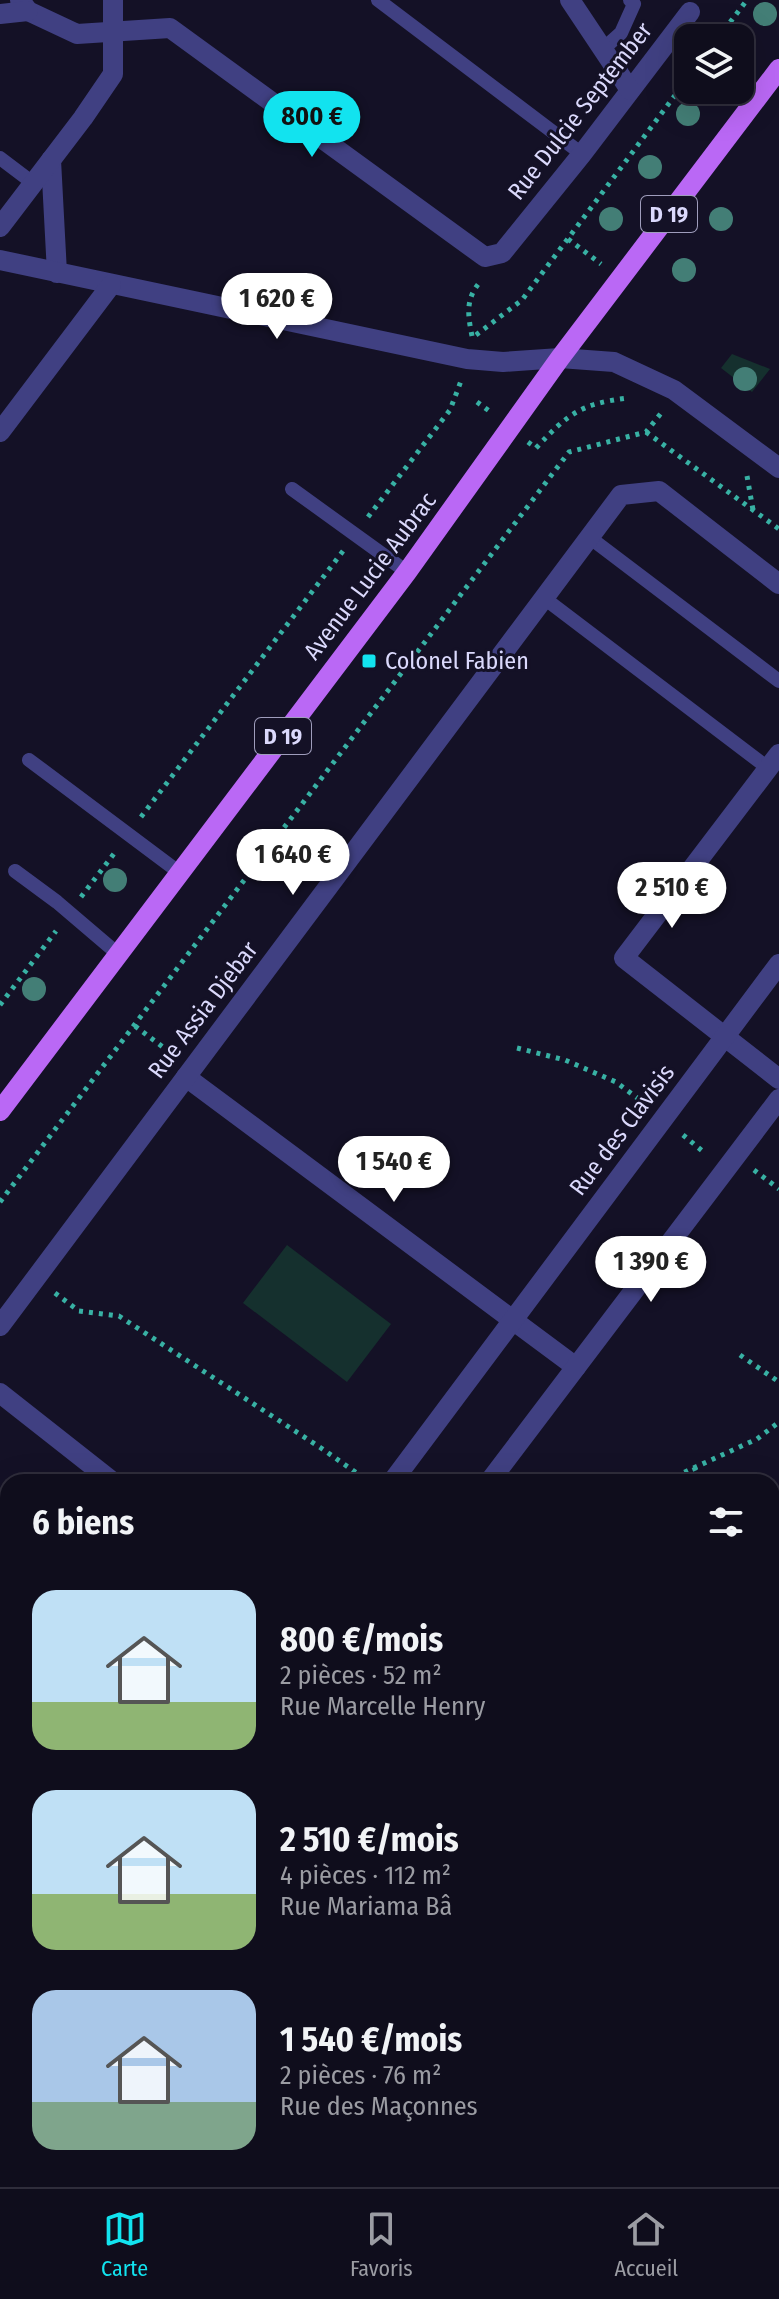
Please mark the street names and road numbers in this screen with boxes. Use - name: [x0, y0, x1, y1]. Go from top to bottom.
- street label: Rue Dulcie September: [502, 16, 658, 205]
- road number: D 19: [641, 196, 697, 232]
- street label: Avenue Lucie Aubrac: [298, 487, 442, 665]
- road number: D 19: [255, 718, 311, 754]
- street label: Rue Assia Djebar: [142, 936, 264, 1084]
- street label: Rue des Clavisis: [564, 1059, 680, 1201]

